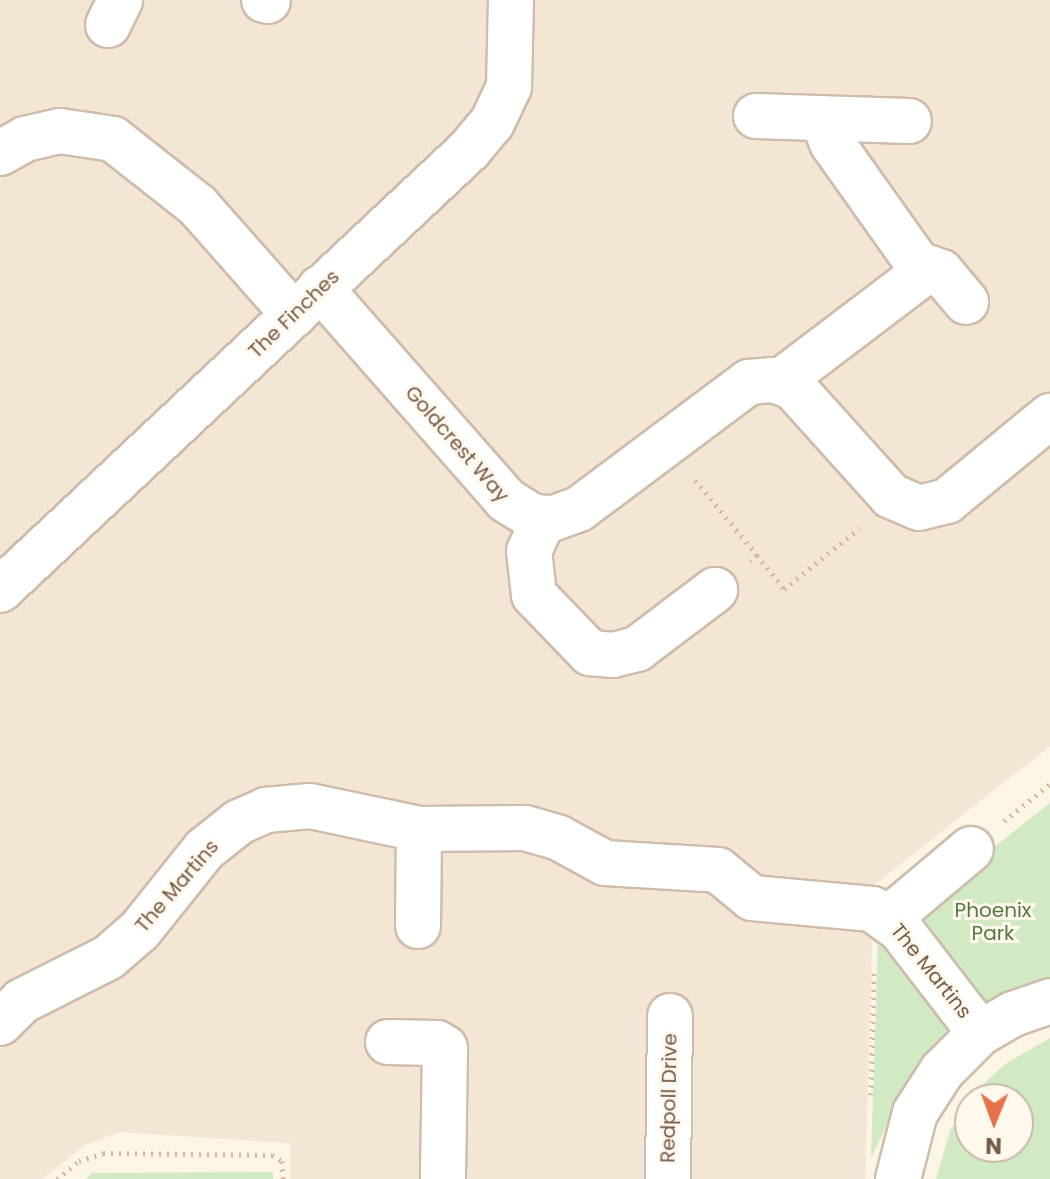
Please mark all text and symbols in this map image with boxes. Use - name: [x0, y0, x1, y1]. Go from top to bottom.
- street label: The Finches: [244, 265, 344, 363]
- street label: Goldcrest Way: [400, 381, 514, 507]
- street label: The Martins: [130, 835, 224, 937]
- park label: Phoenix Park: [955, 898, 1031, 945]
- street label: The Martins: [885, 919, 977, 1023]
- street label: Redpoll Drive: [656, 1033, 682, 1163]
- north arrow: [954, 1083, 1034, 1163]
- text: N: [985, 1130, 1002, 1161]

